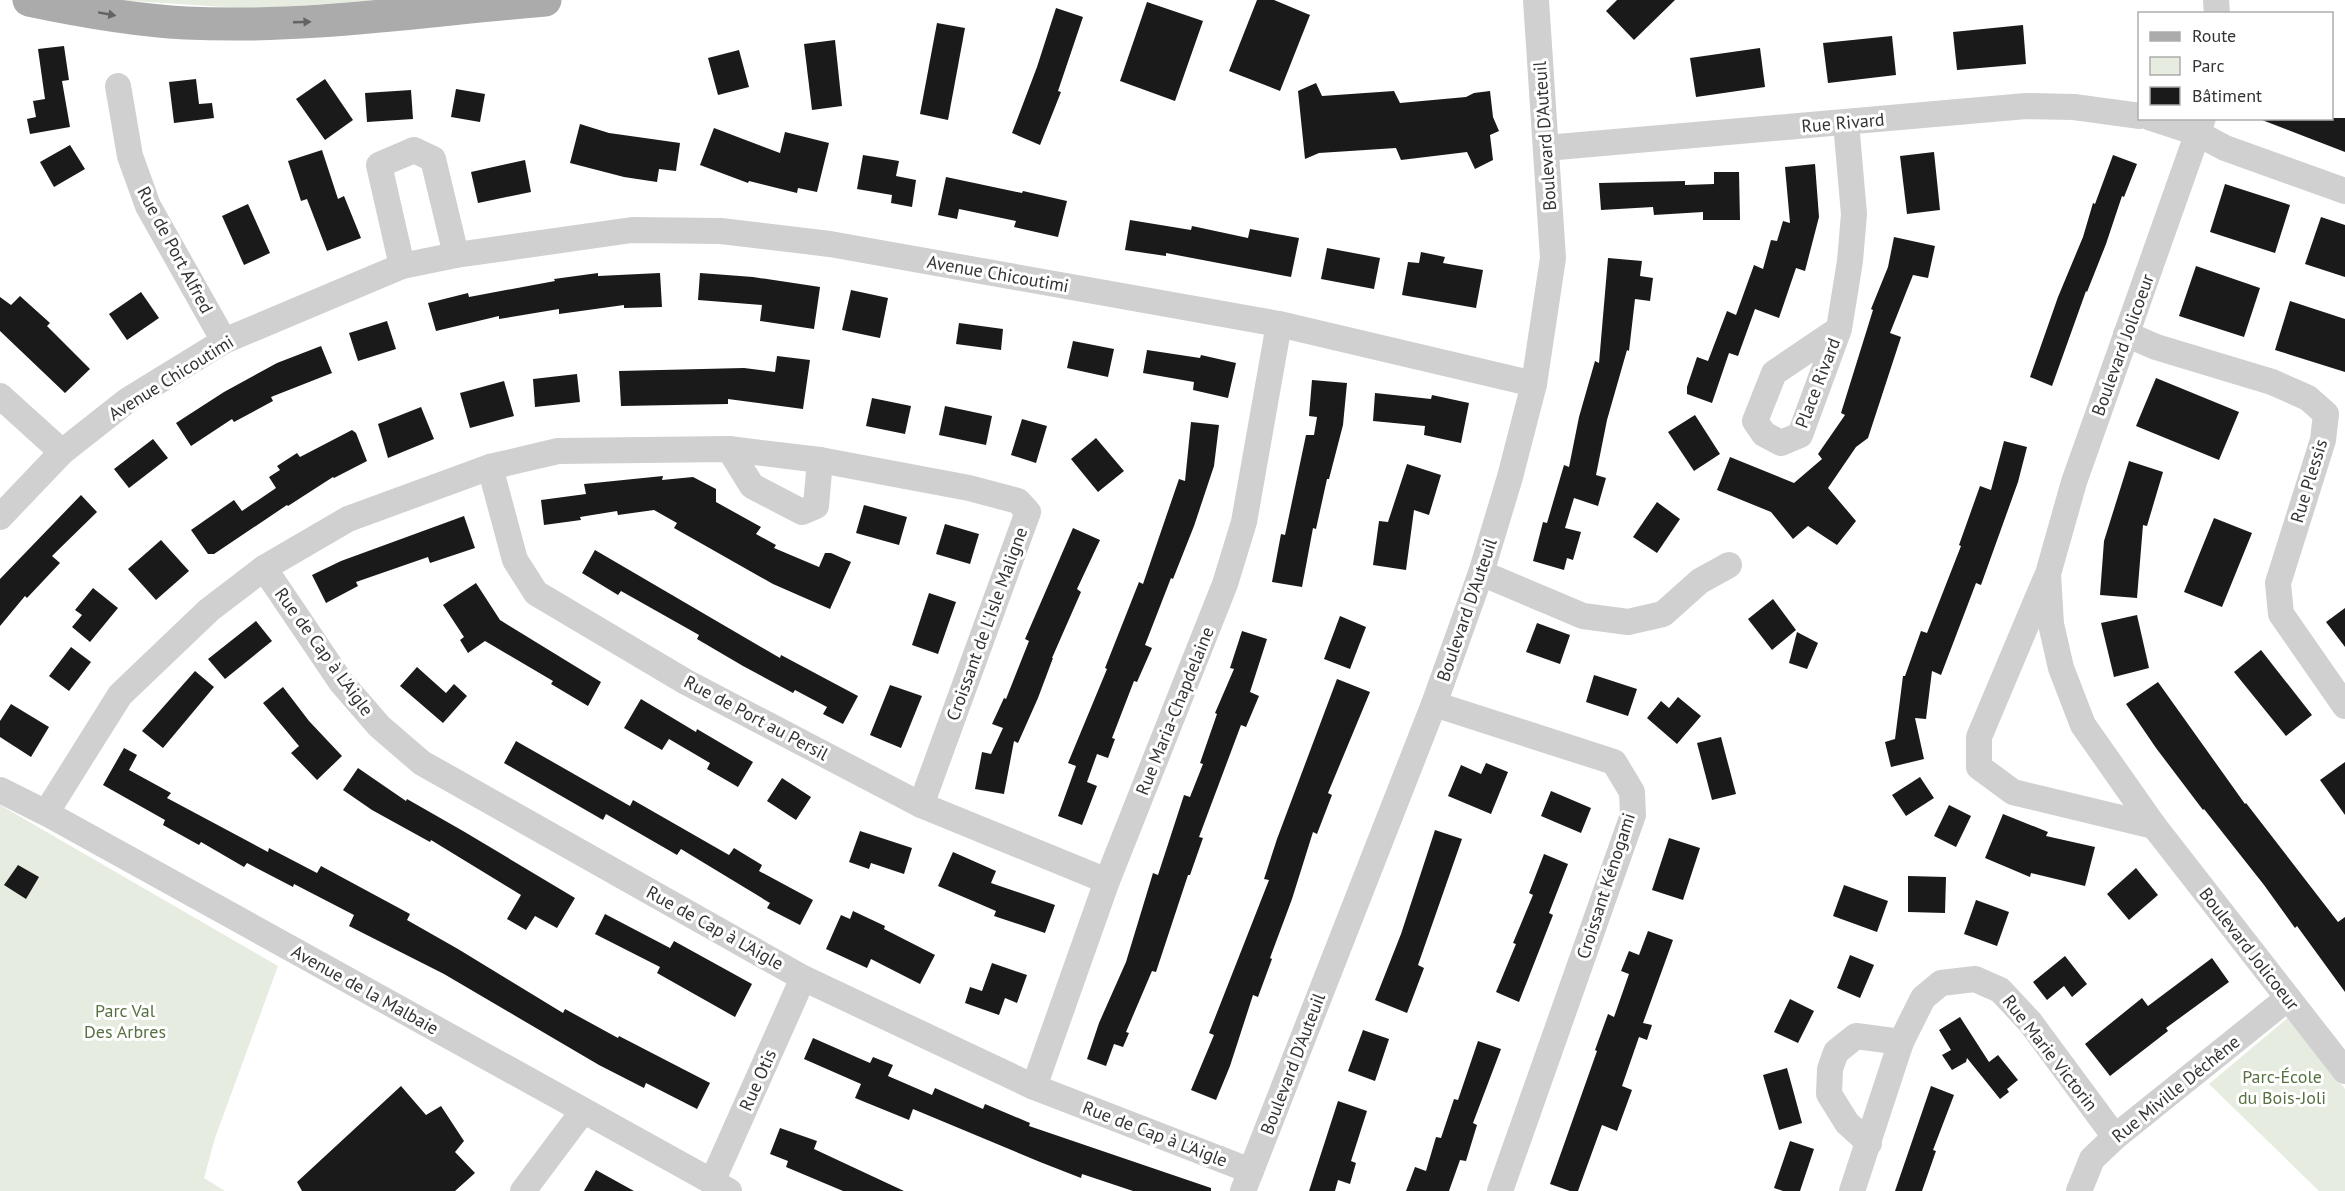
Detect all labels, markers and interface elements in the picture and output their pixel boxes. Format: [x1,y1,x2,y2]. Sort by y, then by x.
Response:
one-way arrow [98,10,117,19]
legend [2138,12,2333,120]
one-way arrow [292,17,311,26]
text: Route [2192,24,2236,47]
text: Parc [2192,54,2225,77]
street label: Boulevard D'Auteuil [1528,60,1561,212]
text: Bâtiment [2192,84,2262,107]
street label: Rue Rivard [1801,107,1885,138]
street label: Rue de Port Alfred [132,182,219,317]
street label: Avenue Chicoutimi [925,250,1071,297]
street label: Boulevard Jolicoeur [2086,271,2159,419]
street label: Avenue Chicoutimi [104,330,238,425]
street label: Place Rivard [1790,334,1845,431]
street label: Rue Plessis [2285,436,2332,525]
street label: Croissant de L'Isle Maligne [941,524,1032,724]
street label: Boulevard D'Auteuil [1431,535,1502,684]
street label: Rue de Cap à L'Aigle [270,583,379,720]
street label: Rue Maria-Chapdelaine [1130,623,1219,798]
street label: Rue de Port au Persil [680,670,833,766]
street label: Croissant Kénogami [1571,810,1640,962]
street label: Rue de Cap à L'Aigle [643,880,788,975]
street label: Boulevard Jolicoeur [2194,883,2304,1015]
street label: Avenue de la Malbaie [288,940,443,1040]
street label: Boulevard D'Auteuil [1255,989,1330,1138]
street label: Rue Marie Victorin [1998,990,2103,1115]
park label: Parc Val Des Arbres [84,999,166,1043]
street label: Rue Miville Déchêne [2107,1030,2244,1147]
street label: Rue Otis [734,1045,781,1114]
park label: Parc-École du Bois-Joli [2238,1065,2326,1109]
street label: Rue de Cap à L'Aigle [1080,1095,1231,1172]

